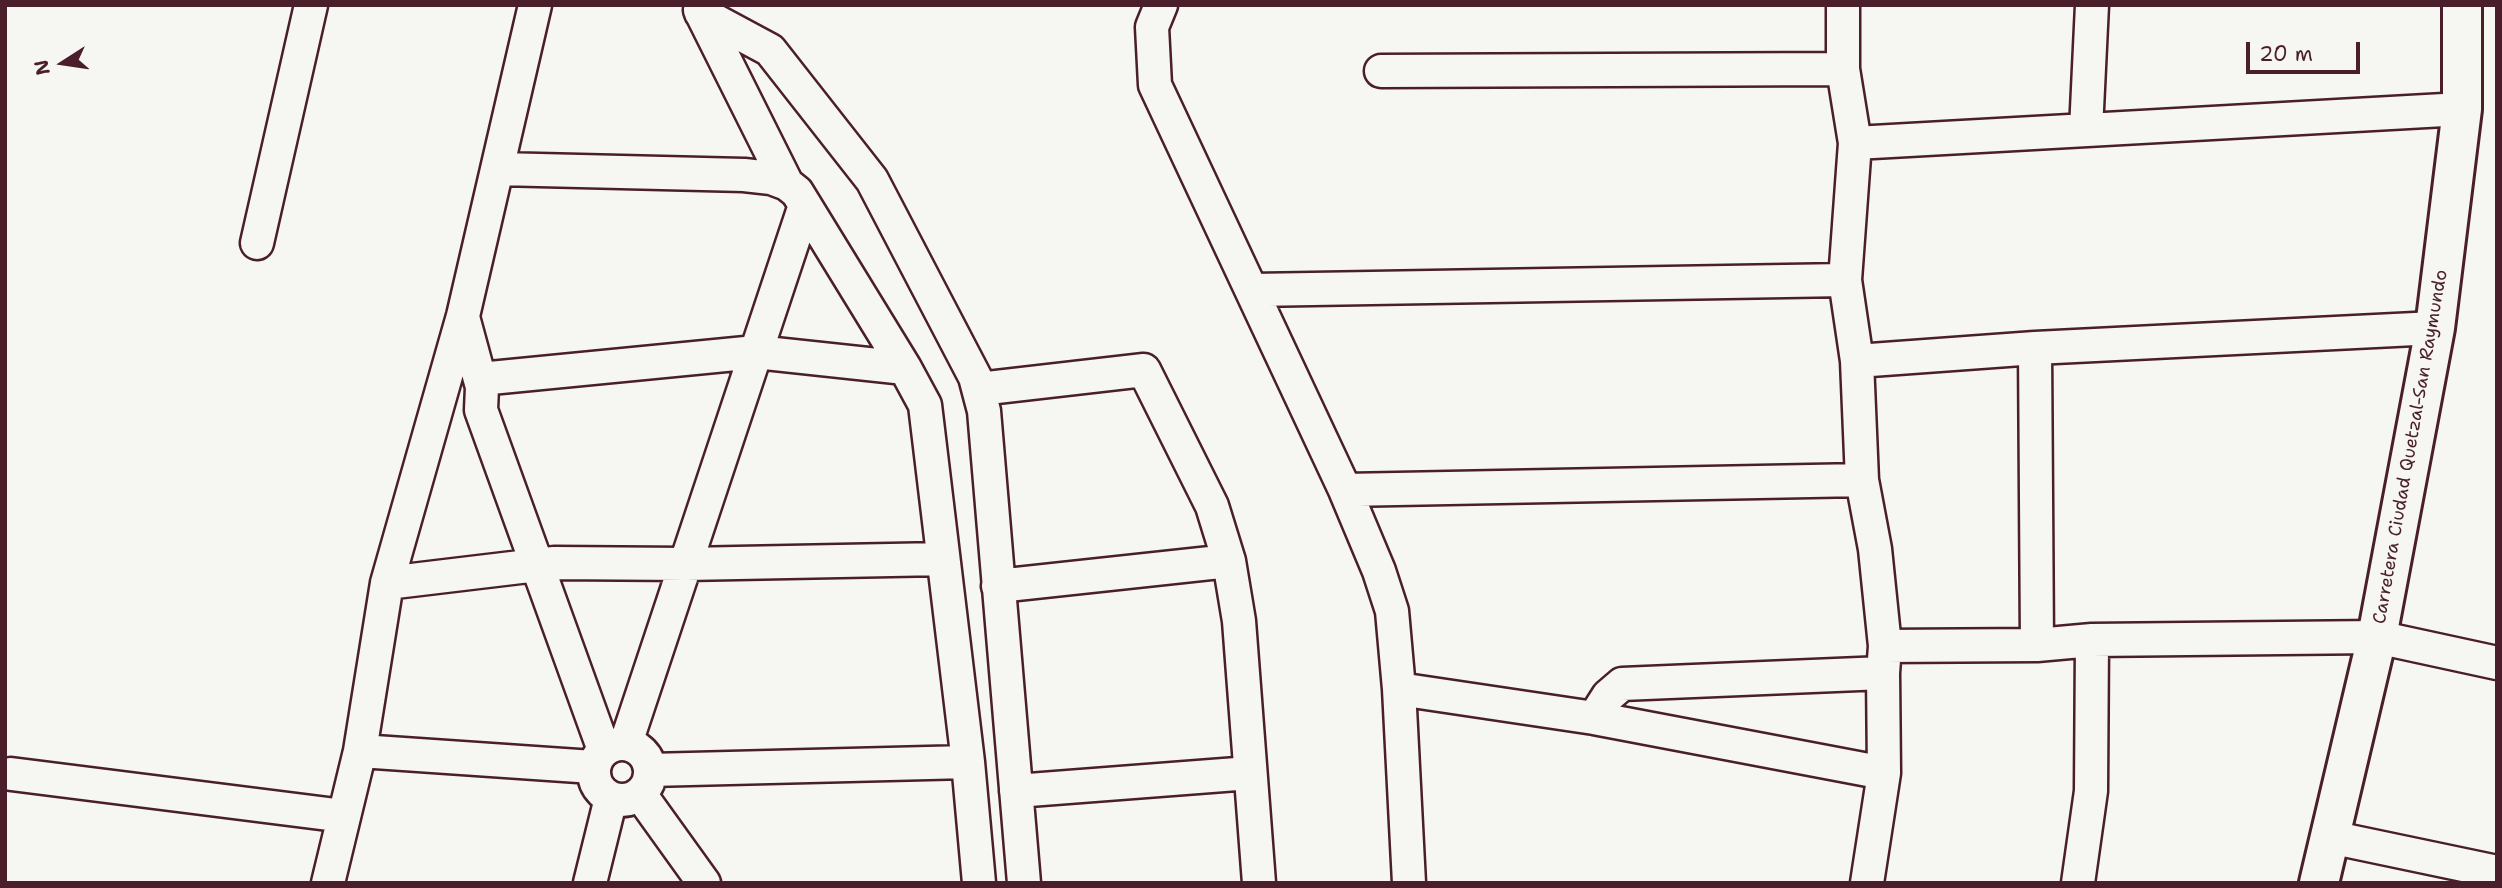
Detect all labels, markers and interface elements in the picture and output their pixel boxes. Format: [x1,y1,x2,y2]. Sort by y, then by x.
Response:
north arrow [28,28,98,98]
scale bar [2250,28,2364,72]
text: 20 m [2259,40,2313,68]
text: N [28,58,56,77]
street label: Carretera Ciudad Quetzal-San Raymundo [2369,268,2453,626]

